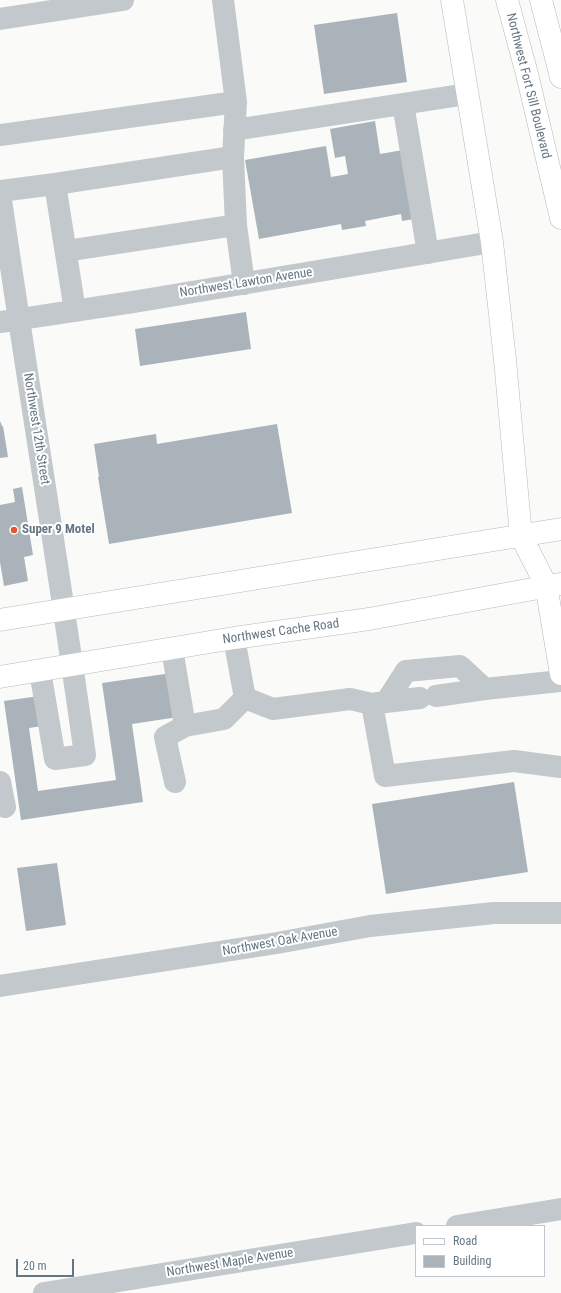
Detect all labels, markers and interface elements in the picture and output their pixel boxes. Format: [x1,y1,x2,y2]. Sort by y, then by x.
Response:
street label: Northwest Fort Sill Boulevard [502,12,554,160]
street label: Northwest Lawton Avenue [179,265,313,301]
street label: Northwest 12th Street [19,372,53,486]
place label: Super 9 Motel [22,522,95,538]
marker: Super 9 Motel [9,525,19,535]
street label: Northwest Cache Road [222,616,340,648]
street label: Northwest Oak Avenue [221,924,339,960]
legend [415,1225,545,1277]
text: Road [453,1234,477,1248]
street label: Northwest Maple Avenue [165,1245,295,1281]
scale bar [18,1251,76,1277]
text: Building [453,1254,491,1268]
text: 20 m [23,1259,47,1273]

